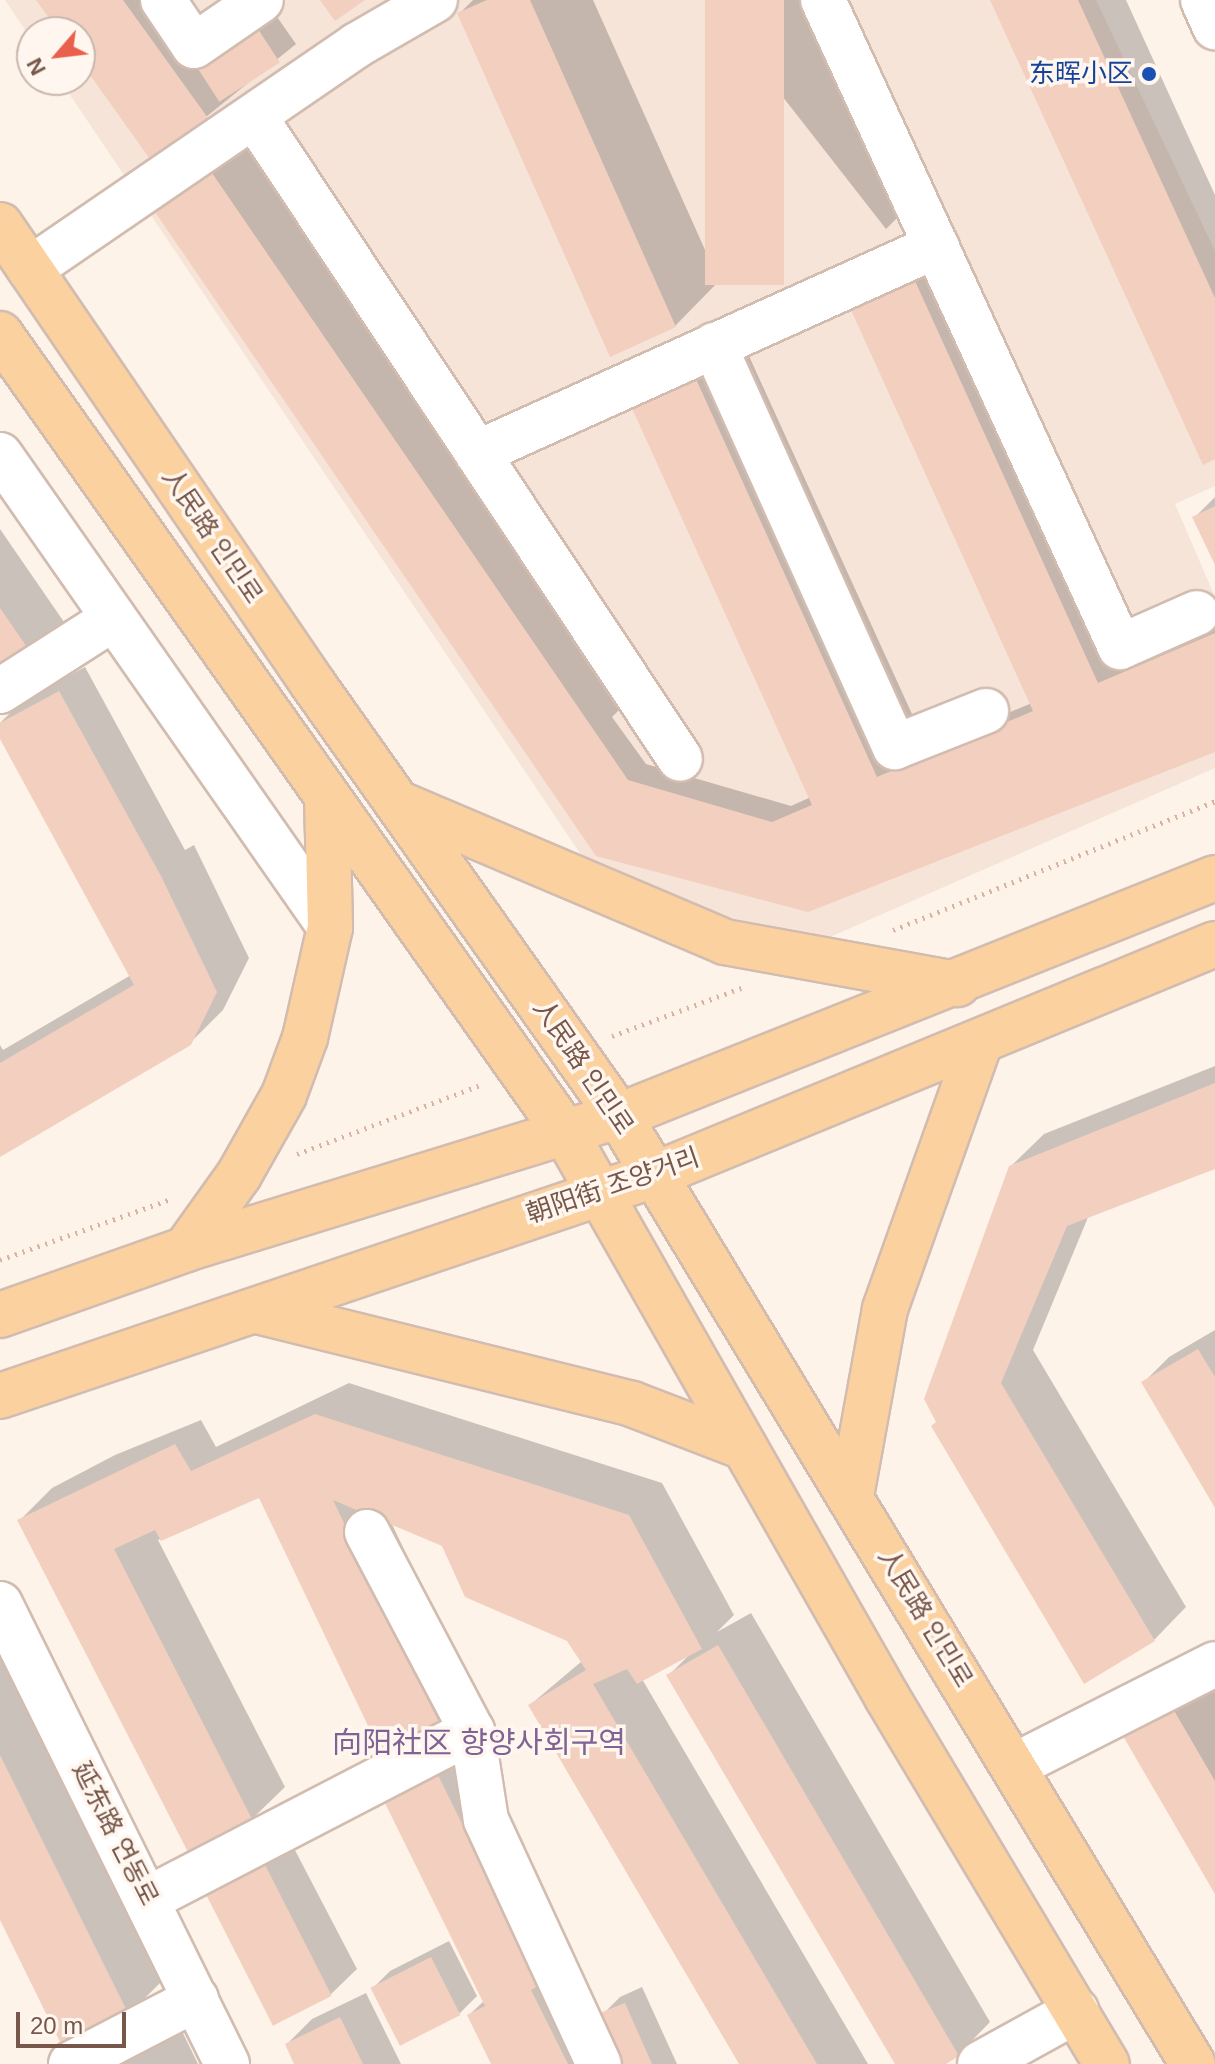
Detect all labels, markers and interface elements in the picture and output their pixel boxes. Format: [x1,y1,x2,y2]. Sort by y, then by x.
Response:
north arrow [16,16,96,96]
text: N [21,54,51,79]
place label: 东晖小区 [1029,58,1133,90]
marker: 东晖小区 [1140,65,1158,83]
street label: 人民路 인민로 [155,462,269,610]
street label: 人民路 인민로 [526,993,640,1141]
street label: 朝阳街 조양거리 [522,1142,704,1230]
street label: 人民路 인민로 [871,1543,979,1693]
district label: 向阳社区 향양사회구역 [332,1725,626,1761]
street label: 延东路 연동로 [65,1757,165,1911]
scale bar [20,1996,130,2046]
text: 20 m [30,2012,83,2039]

